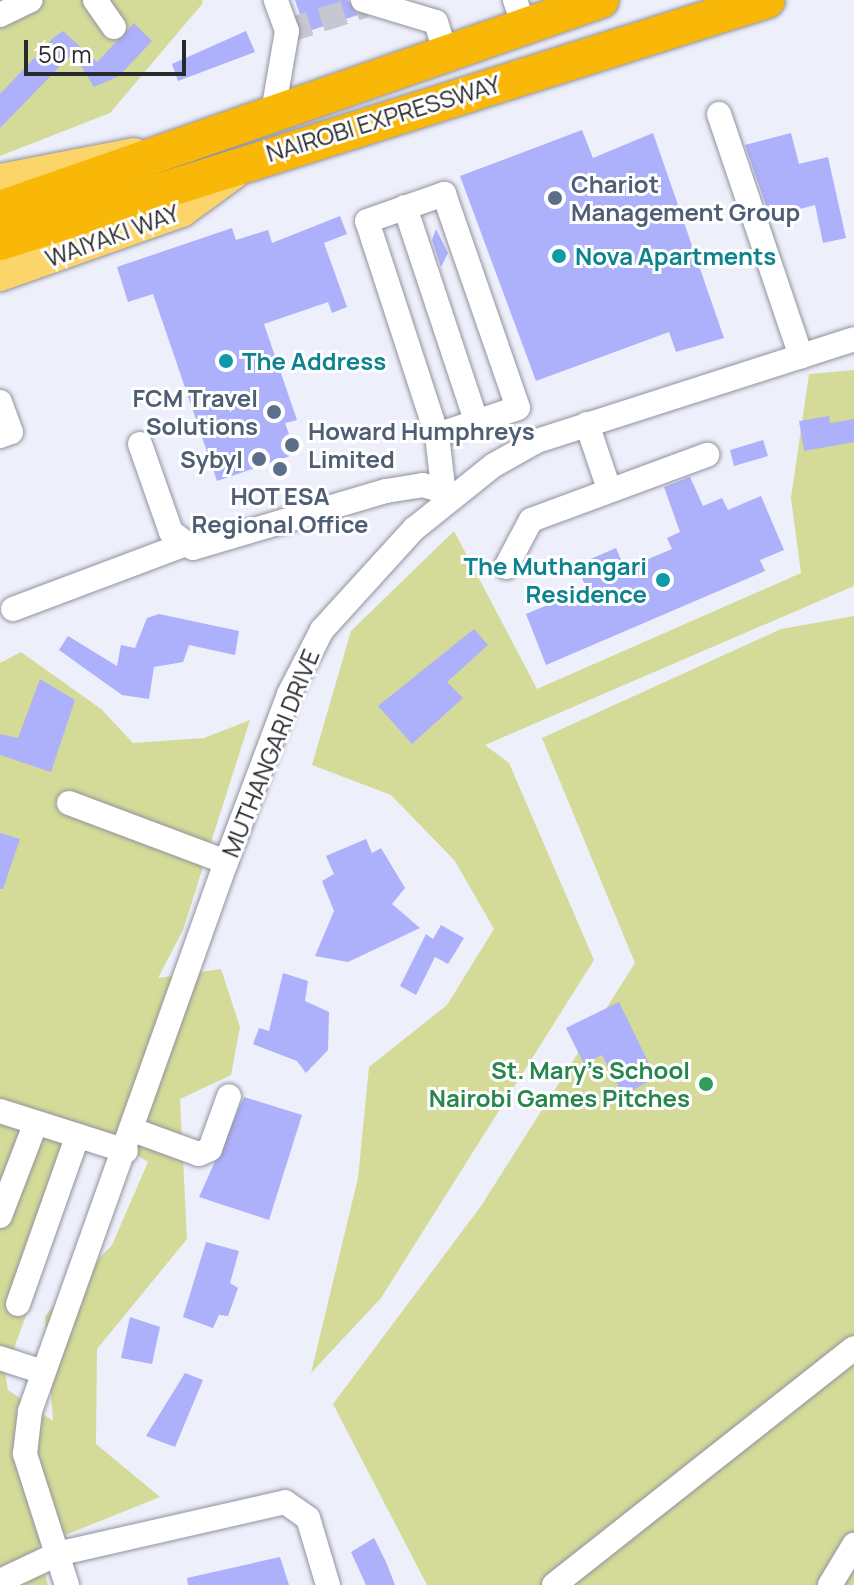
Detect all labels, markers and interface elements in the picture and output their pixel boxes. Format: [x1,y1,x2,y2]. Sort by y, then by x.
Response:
scale bar [28,24,190,74]
text: 50 m [38,37,92,70]
street label: NAIROBI EXPRESSWAY [263,69,503,167]
place label: Chariot Management Group [571,170,800,226]
marker: Chariot Management Group [546,189,564,207]
street label: WAIYAKI WAY [41,198,183,272]
place label: Nova Apartments [575,242,776,270]
marker: Nova Apartments [550,247,568,265]
place label: The Address [242,347,386,375]
marker: The Address [217,352,235,370]
place label: FCM Travel Solutions [132,384,258,440]
marker: FCM Travel Solutions [265,403,283,421]
place label: Howard Humphreys Limited [308,417,535,473]
marker: Howard Humphreys Limited [283,436,301,454]
place label: Sybyl [180,445,243,473]
marker: Sybyl [250,450,268,468]
marker: HOT ESA Regional Office [271,460,289,478]
place label: HOT ESA Regional Office [191,482,369,538]
place label: The Muthangari Residence [463,552,647,608]
marker: The Muthangari Residence [654,571,672,589]
street label: MUTHANGARI DRIVE [215,645,325,861]
place label: St. Mary's School Nairobi Games Pitches [429,1056,690,1112]
marker: St. Mary's School Nairobi Games Pitches [697,1075,715,1093]

